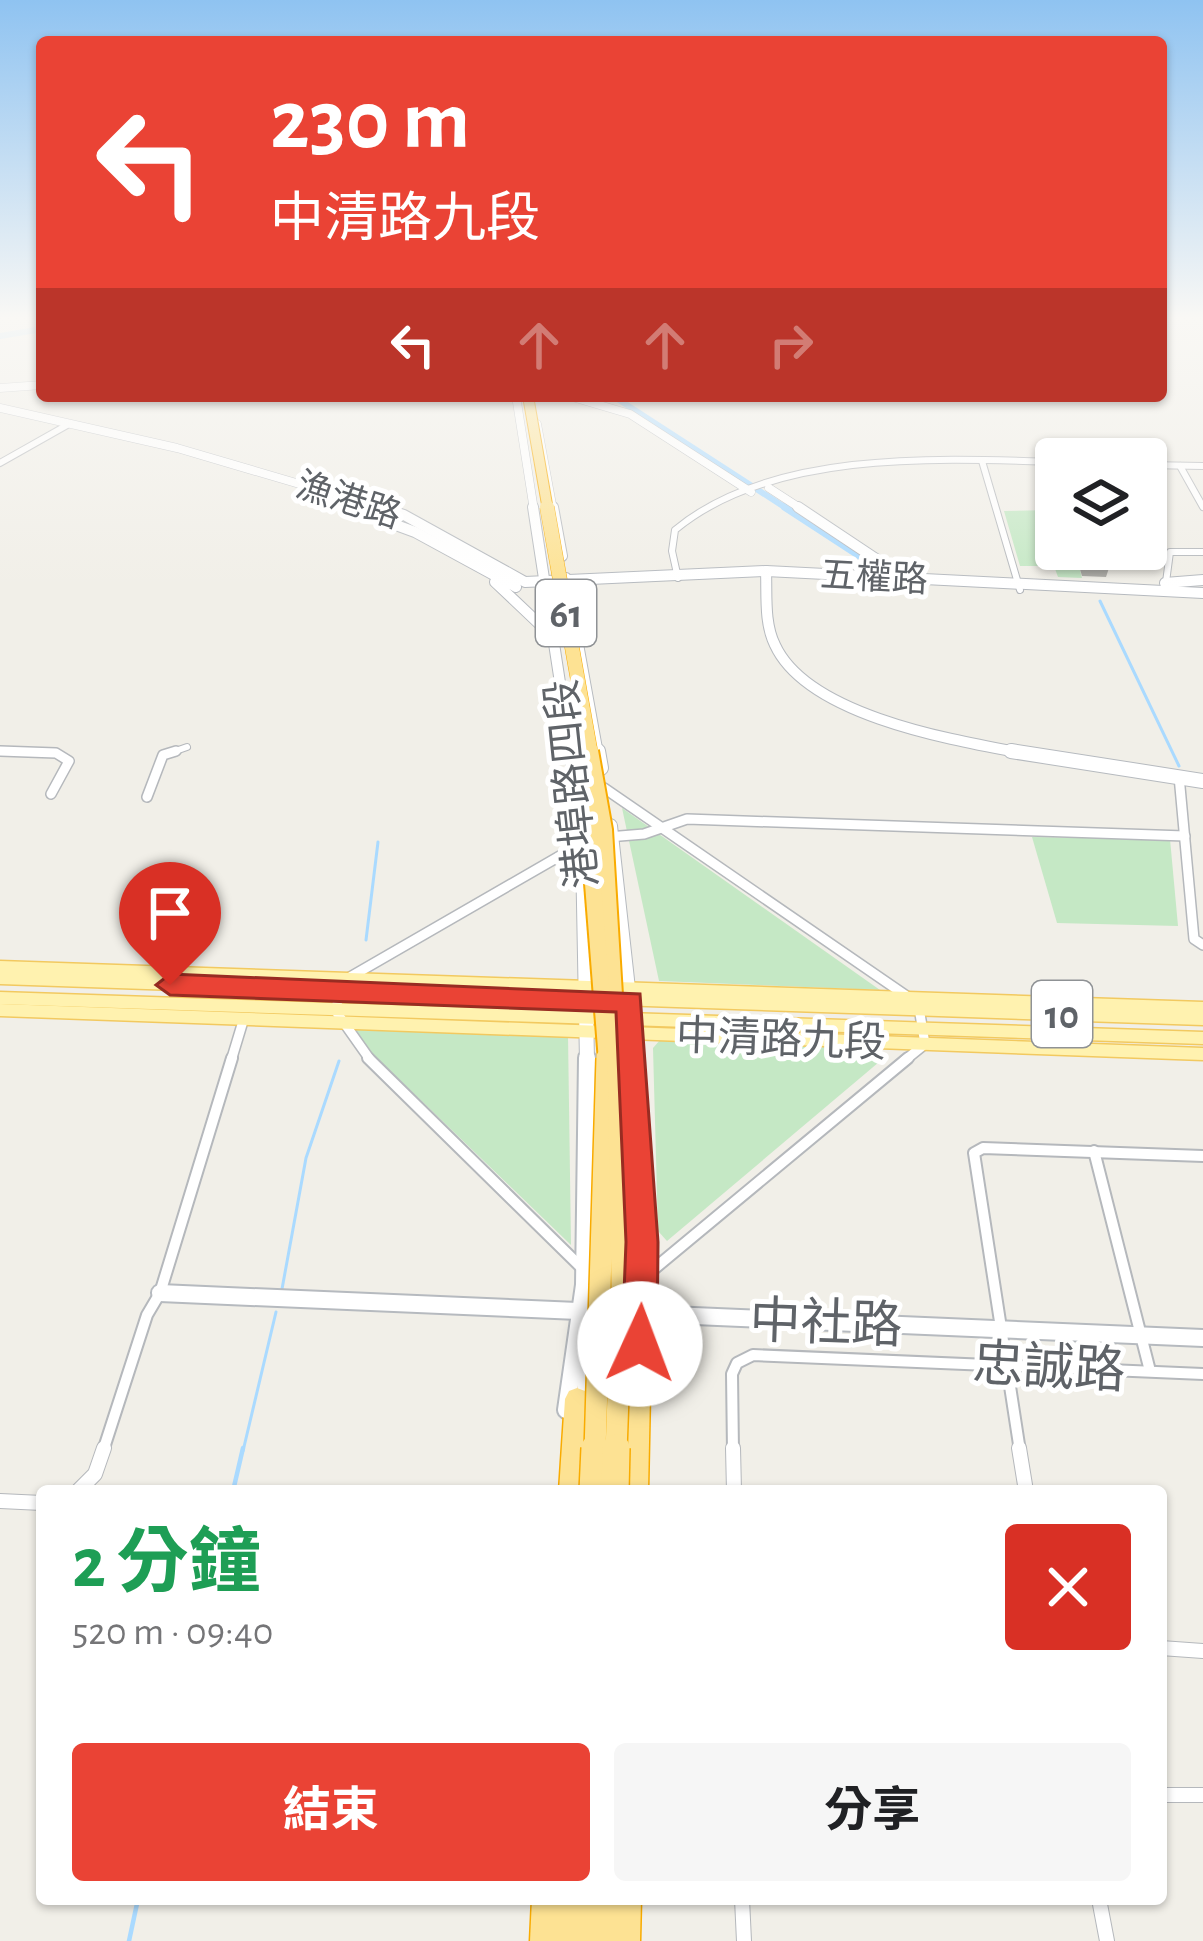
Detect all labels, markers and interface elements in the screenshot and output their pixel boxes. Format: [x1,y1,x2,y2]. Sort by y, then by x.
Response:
text: 230 m [270,80,470,164]
icon: left [72,84,228,240]
text: 中清路九段 [270,193,540,247]
icon: left [380,312,446,378]
icon: ahead [506,312,572,378]
icon: ahead [632,312,698,378]
icon: right [758,312,824,378]
map controls [1035,438,1167,570]
button: layers [1035,438,1167,570]
street label: 漁港路 [291,465,406,535]
street label: 五權路 [819,555,929,599]
road number: 61 [536,580,596,646]
street label: 港埠路四段 [539,677,605,891]
pin [119,862,221,985]
icon: arrive [137,880,203,946]
road number: 10 [1032,981,1092,1047]
street label: 中清路九段 [675,1013,887,1065]
position arrow [577,1281,703,1407]
street label: 中社路 [749,1294,903,1353]
street label: 忠誠路 [971,1337,1127,1398]
button: close [1005,1524,1131,1650]
text: 2 分鐘 [72,1528,261,1600]
text: 520 m · 09:40 [72,1613,273,1652]
button: 結束 [72,1743,590,1881]
button: 分享 [614,1743,1131,1881]

